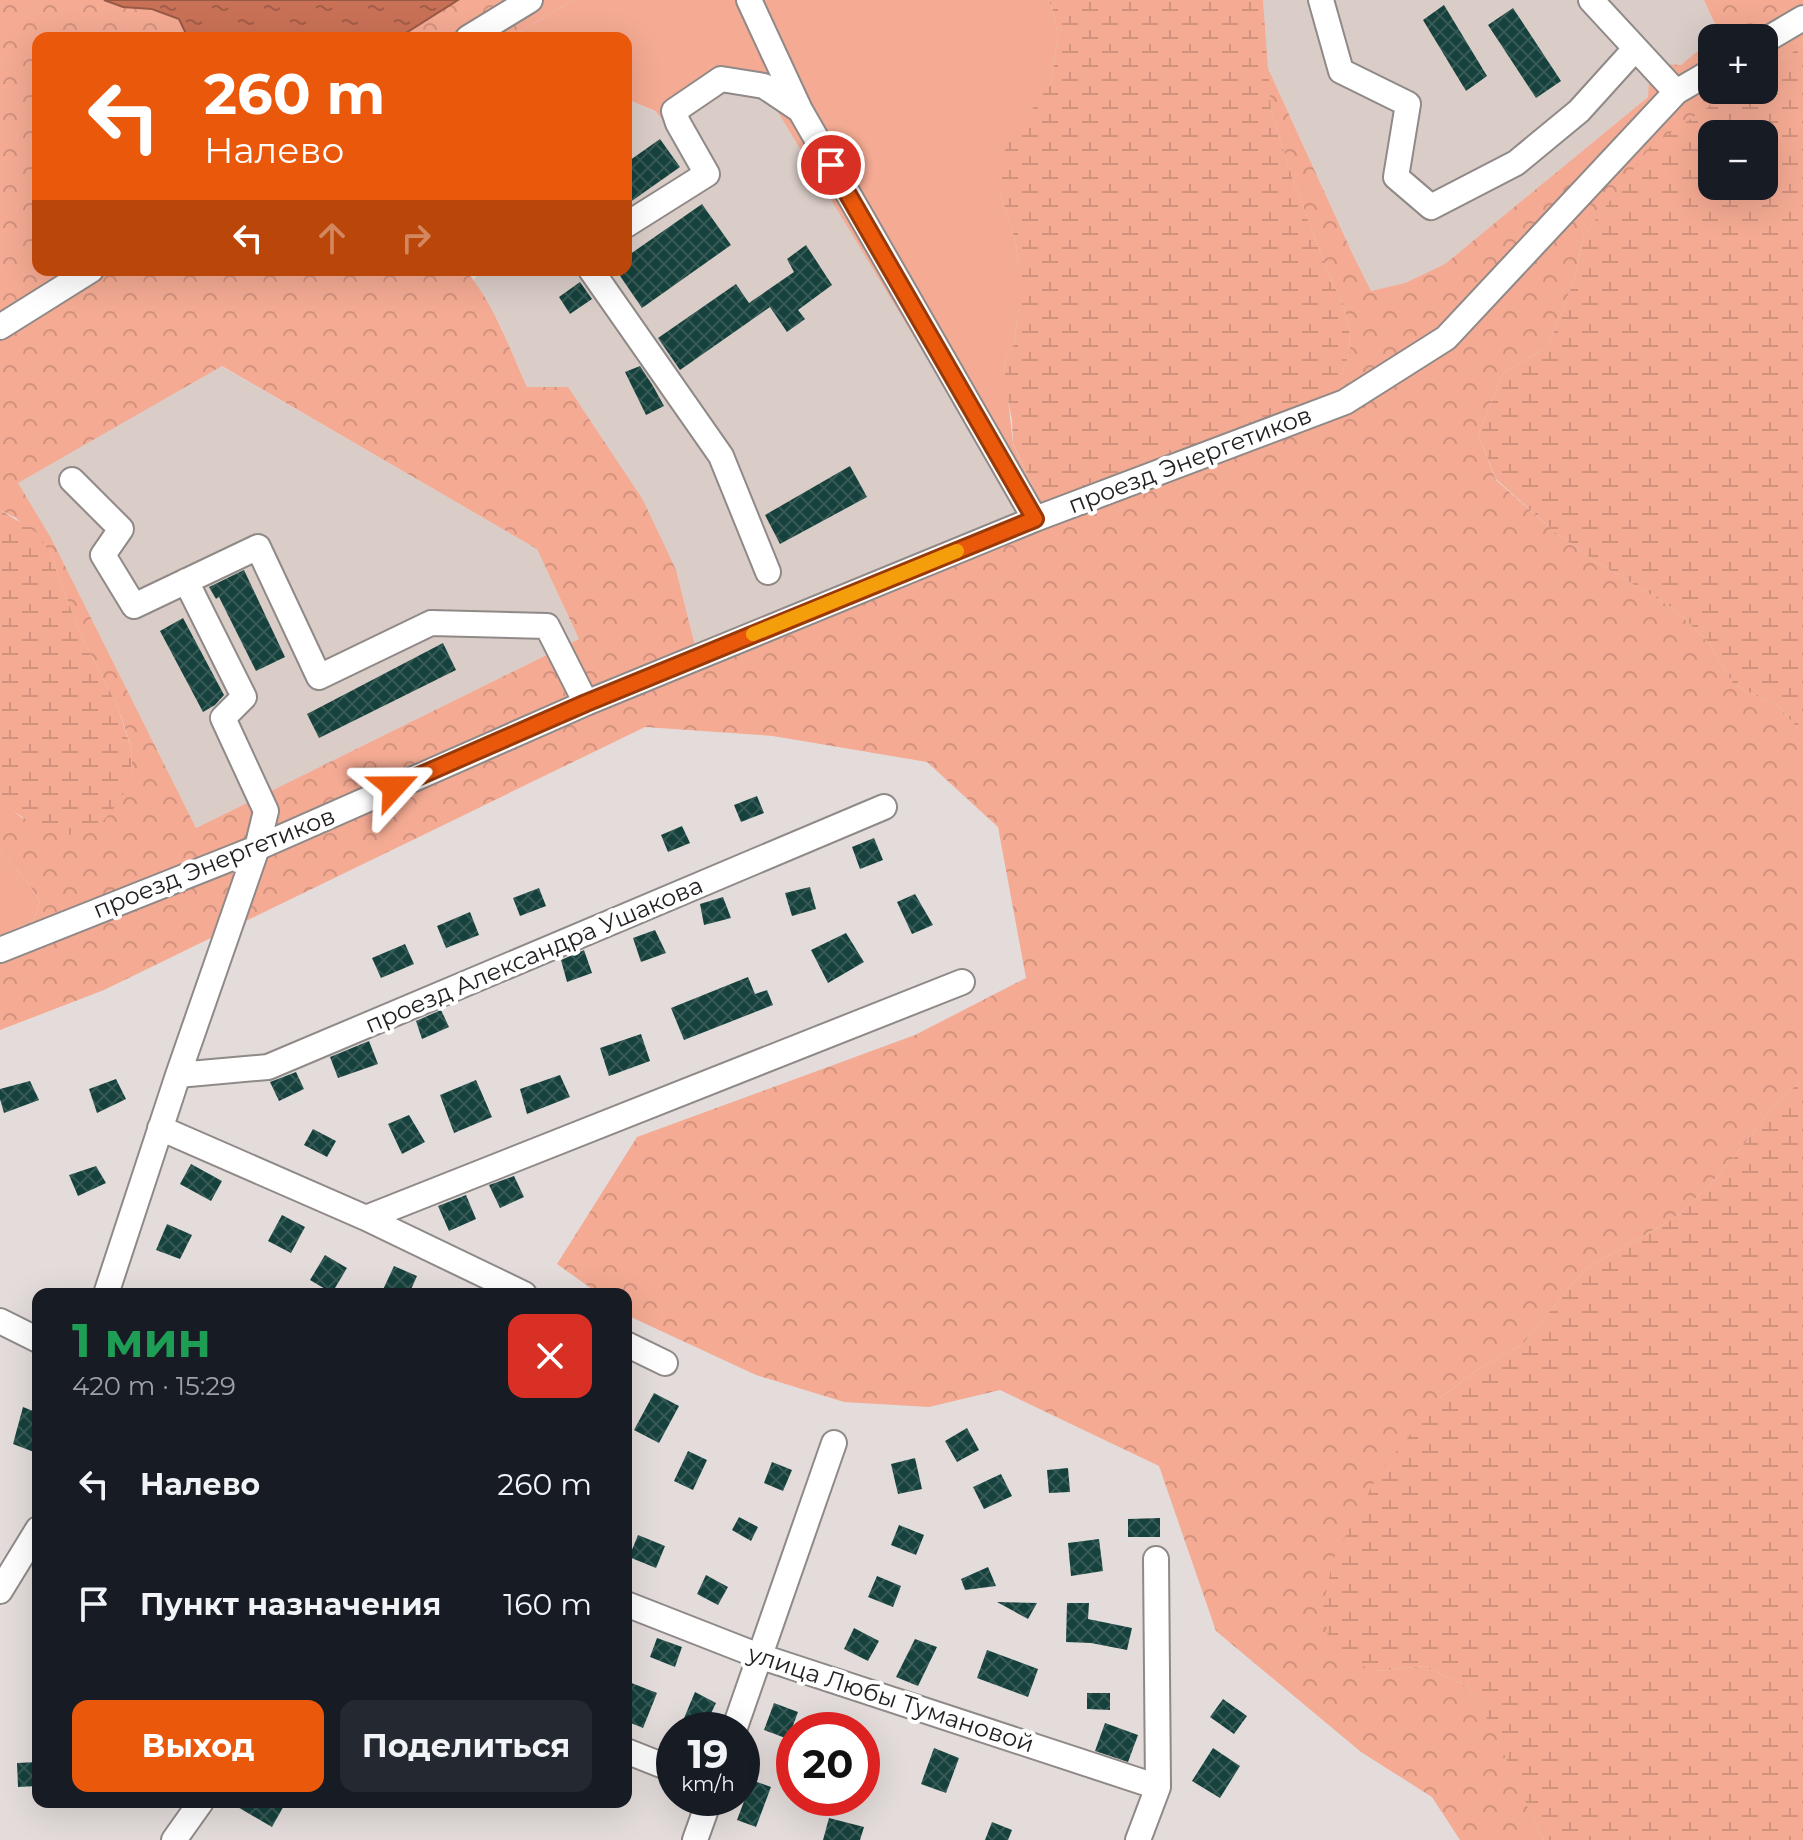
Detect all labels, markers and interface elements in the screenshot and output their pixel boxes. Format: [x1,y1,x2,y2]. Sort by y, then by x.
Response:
map controls [1698,24,1778,200]
button: + [1698,24,1778,104]
text: 260 m [204,60,385,128]
icon: left [72,64,176,168]
button: − [1698,120,1778,200]
text: Налево [204,128,344,172]
pin [797,131,865,199]
icon: arrive [809,143,853,187]
icon: left [226,216,270,260]
icon: ahead [310,216,354,260]
icon: right [394,216,438,260]
street label: проезд Энергетиков [1064,400,1316,519]
position arrow [352,745,436,829]
street label: проезд Энергетиков [89,801,339,924]
street label: проезд Александра Ушакова [361,870,707,1039]
text: 1 мин [72,1311,211,1369]
button: close [508,1314,592,1398]
text: 420 m · 15:29 [72,1370,236,1402]
icon: left [72,1462,116,1506]
text: Налево [140,1466,260,1503]
text: 260 m [497,1466,592,1503]
icon: arrive [72,1582,116,1626]
text: Пункт назначения [140,1586,441,1623]
text: 160 m [503,1586,592,1623]
street label: улица Любы Тумановой [743,1638,1038,1759]
button: Выход [72,1700,324,1792]
button: Поделиться [340,1700,592,1792]
speed limit sign: 20 [776,1712,880,1816]
text: 19 [687,1729,729,1778]
text: km/h [681,1772,735,1796]

